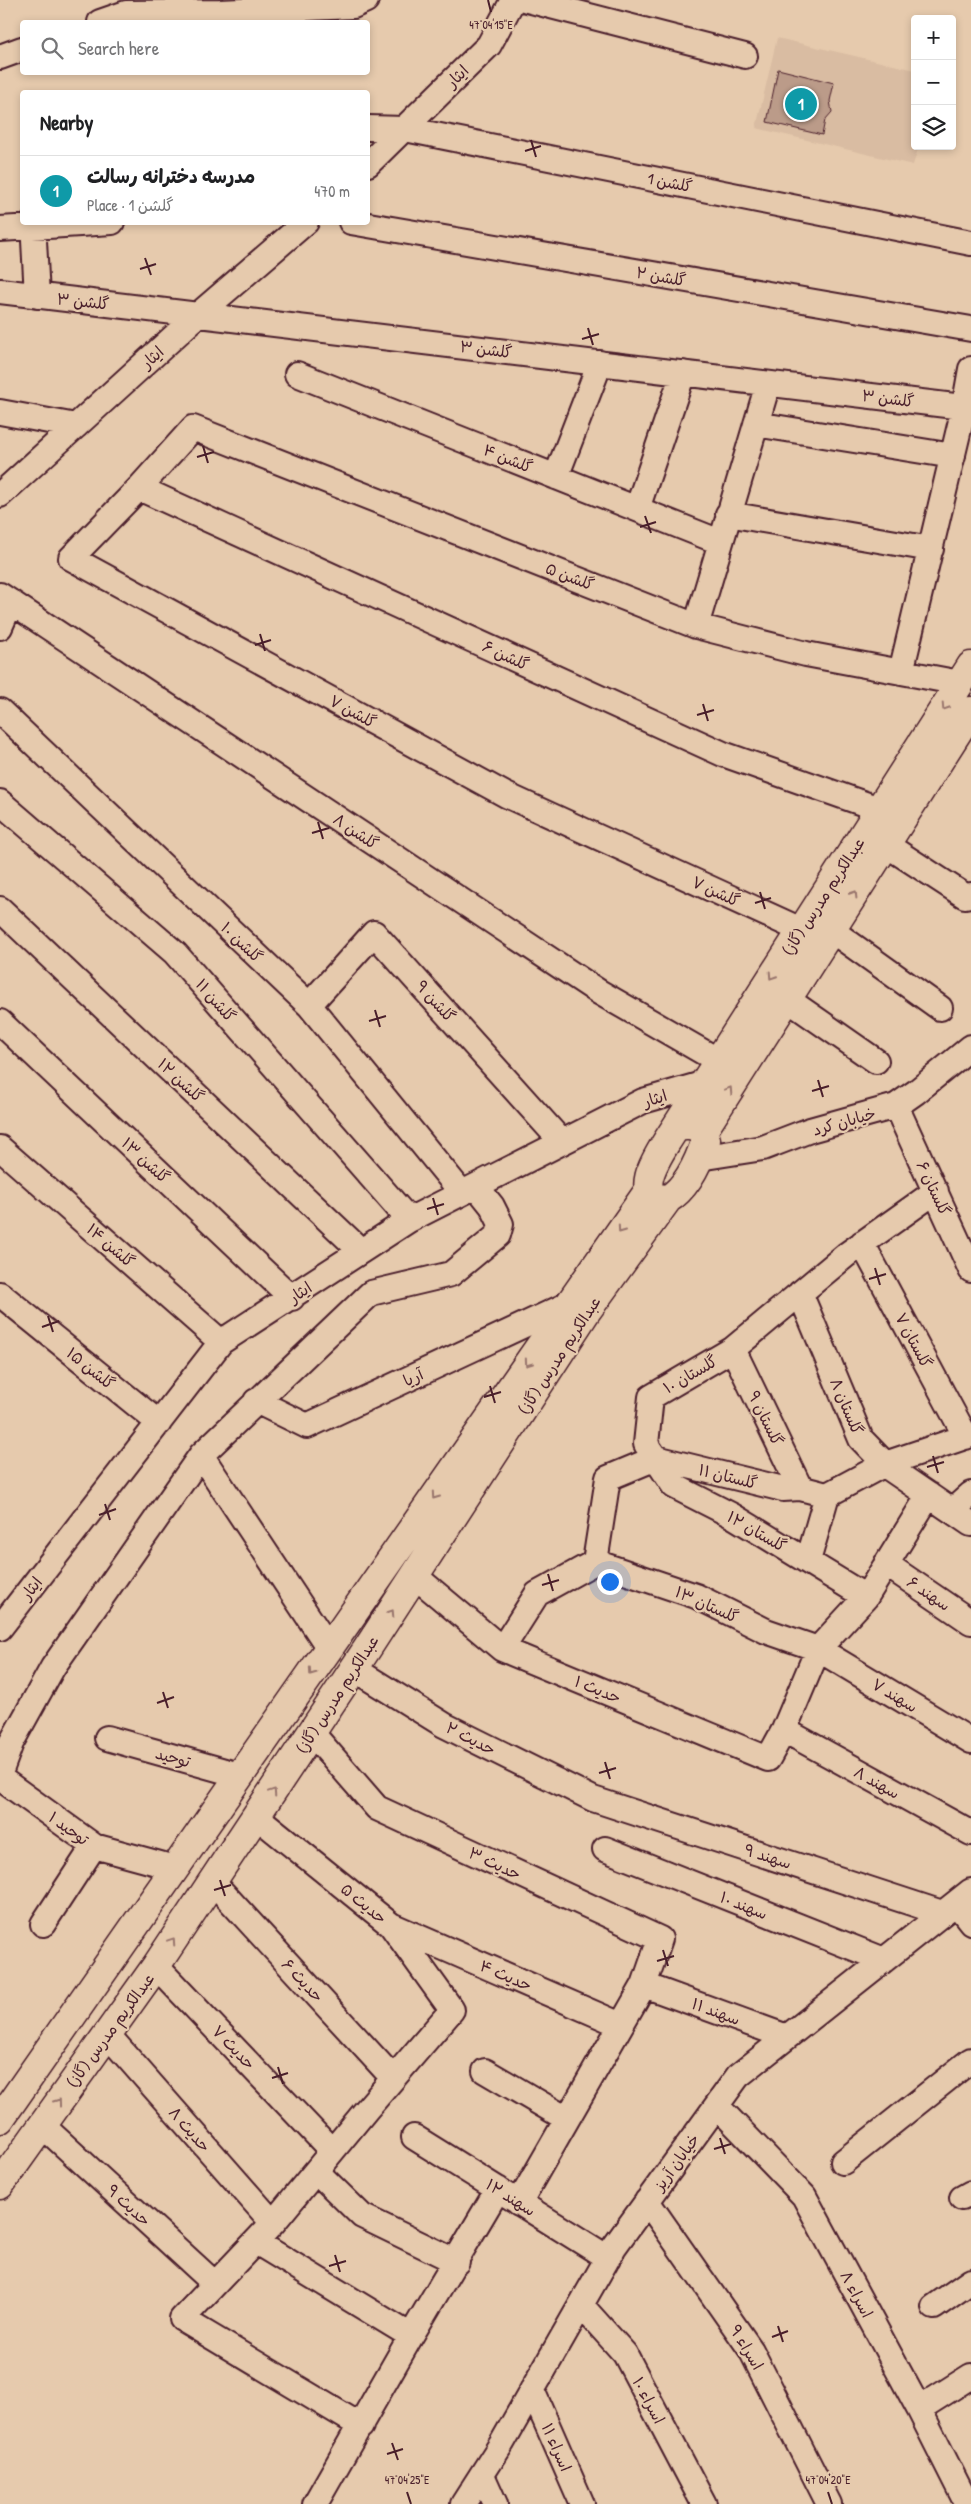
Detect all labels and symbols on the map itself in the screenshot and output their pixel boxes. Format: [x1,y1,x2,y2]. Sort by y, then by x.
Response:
text: 47°04'15"E [469,16,513,33]
street label: ایثار [439,60,473,94]
pin: 1 [785,85,817,123]
street label: گلشن 1 [646,167,694,197]
street label: گلشن ۲ [634,261,688,291]
street label: گلشن ۳ [56,287,110,315]
street label: گلشن ۳ [459,335,514,363]
street label: ایثار [134,341,168,374]
street label: گلشن ۳ [861,384,916,412]
street label: گلشن ۴ [480,438,536,478]
street label: گلشن ۵ [542,557,598,595]
street label: گلشن ۶ [479,635,533,675]
street label: گلشن ۷ [325,689,381,733]
one-way arrow [941,701,951,710]
street label: گلشن ۸ [329,808,383,854]
street label: عبدالکریم مدرس (گاز) [777,833,871,960]
street label: گلشن ۷ [688,870,744,912]
one-way arrow [848,890,857,899]
street label: گلشن ۱۰ [216,917,268,968]
one-way arrow [768,970,778,979]
street label: گلشن ۱۱ [191,974,241,1027]
street label: گلشن ۹ [411,975,461,1027]
street label: گلشن ۱۲ [153,1053,209,1107]
street label: ایثار [638,1084,670,1113]
one-way arrow [723,1086,732,1095]
street label: خیابان کرد [810,1102,878,1140]
street label: گلشن ۱۳ [117,1132,175,1188]
street label: گلستان ۶ [912,1157,956,1219]
street label: گلشن ۱۴ [82,1218,140,1272]
one-way arrow [618,1224,627,1234]
street label: ایثار [282,1276,316,1309]
street label: عبدالکریم مدرس (گاز) [513,1292,607,1419]
street label: گلستان ۷ [890,1308,938,1372]
street label: گلشن ۱۵ [62,1342,120,1394]
street label: گلستان ۱۰ [659,1350,721,1398]
one-way arrow [525,1357,534,1367]
street label: آریا [399,1362,428,1391]
street label: گلستان ۸ [825,1374,869,1438]
street label: گلستان ۹ [743,1387,789,1449]
street label: گلستان ۱۱ [696,1458,760,1494]
one-way arrow [432,1490,441,1500]
street label: گلستان ۱۲ [723,1505,791,1557]
your location [597,1569,623,1595]
street label: سهند ۶ [903,1570,955,1616]
street label: ایثار [14,1572,47,1606]
street label: گلستان ۱۳ [672,1580,742,1628]
one-way arrow [385,1609,394,1618]
street label: عبدالکریم مدرس (گاز) [291,1631,385,1758]
one-way arrow [309,1666,318,1676]
street label: حدیث ۱ [571,1670,625,1708]
street label: سهند ۷ [868,1673,922,1717]
street label: حدیث ۲ [442,1716,500,1760]
street label: توحید [153,1742,193,1773]
street label: سهند ۸ [850,1760,904,1804]
one-way arrow [266,1788,276,1797]
street label: توحید ۱ [44,1806,94,1850]
street label: سهند ۹ [742,1838,794,1874]
street label: حدیث ۳ [465,1841,525,1885]
street label: حدیث ۵ [336,1878,392,1928]
street label: سهند ۱۰ [717,1886,771,1924]
one-way arrow [166,1938,175,1947]
street label: حدیث ۶ [277,1953,329,2007]
street label: حدیث ۴ [477,1954,535,1996]
street label: عبدالکریم مدرس (گاز) [61,1968,161,2093]
street label: سهند ۱۱ [689,1992,743,2030]
street label: حدیث ۷ [207,2020,261,2074]
one-way arrow [52,2099,61,2108]
street label: حدیث ۸ [164,2101,216,2157]
street label: خیابان آریز [647,2129,704,2197]
street label: سهند ۱۲ [482,2173,540,2221]
street label: حدیث ۹ [102,2179,156,2231]
street label: اسراء ۸ [835,2267,879,2321]
street label: اسراء ۹ [725,2320,769,2374]
street label: اسراء ۱۰ [627,2373,671,2427]
street label: اسراء ۱۱ [537,2419,577,2475]
text: 47°04'25"E [385,2471,430,2488]
text: 47°04'20"E [805,2471,851,2488]

